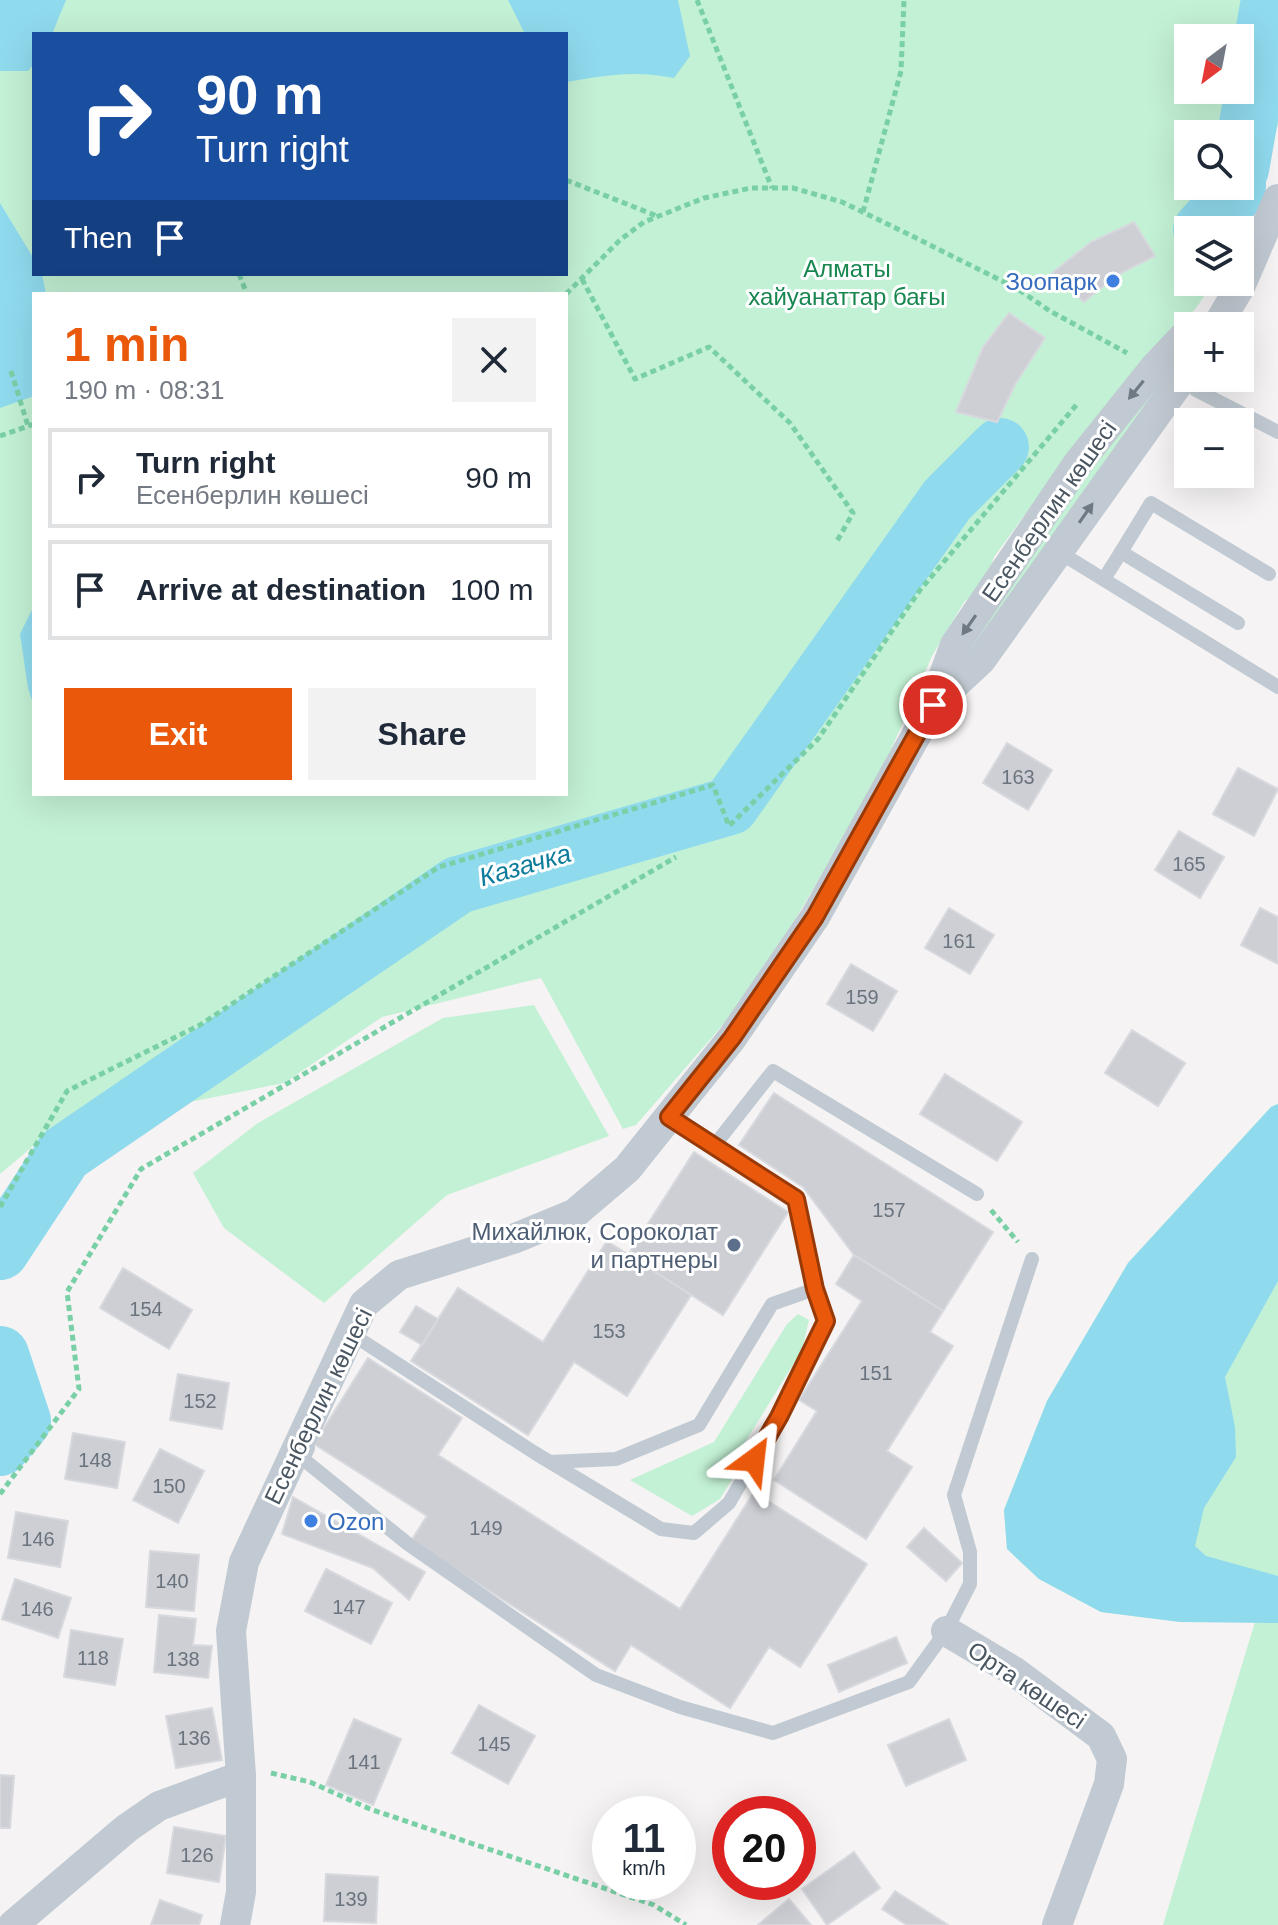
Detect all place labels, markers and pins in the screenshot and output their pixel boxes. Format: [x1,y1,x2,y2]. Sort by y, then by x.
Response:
place label: Зоопарк [1006,268,1097,295]
marker: Зоопарк [1104,272,1122,290]
pin [899,671,967,739]
place label: Михайлюк, Сороколат и партнеры [471,1218,718,1273]
marker: Михайлюк, Сороколат и партнеры [725,1236,743,1254]
place label: Ozon [327,1508,384,1535]
marker: Ozon [302,1512,320,1530]

